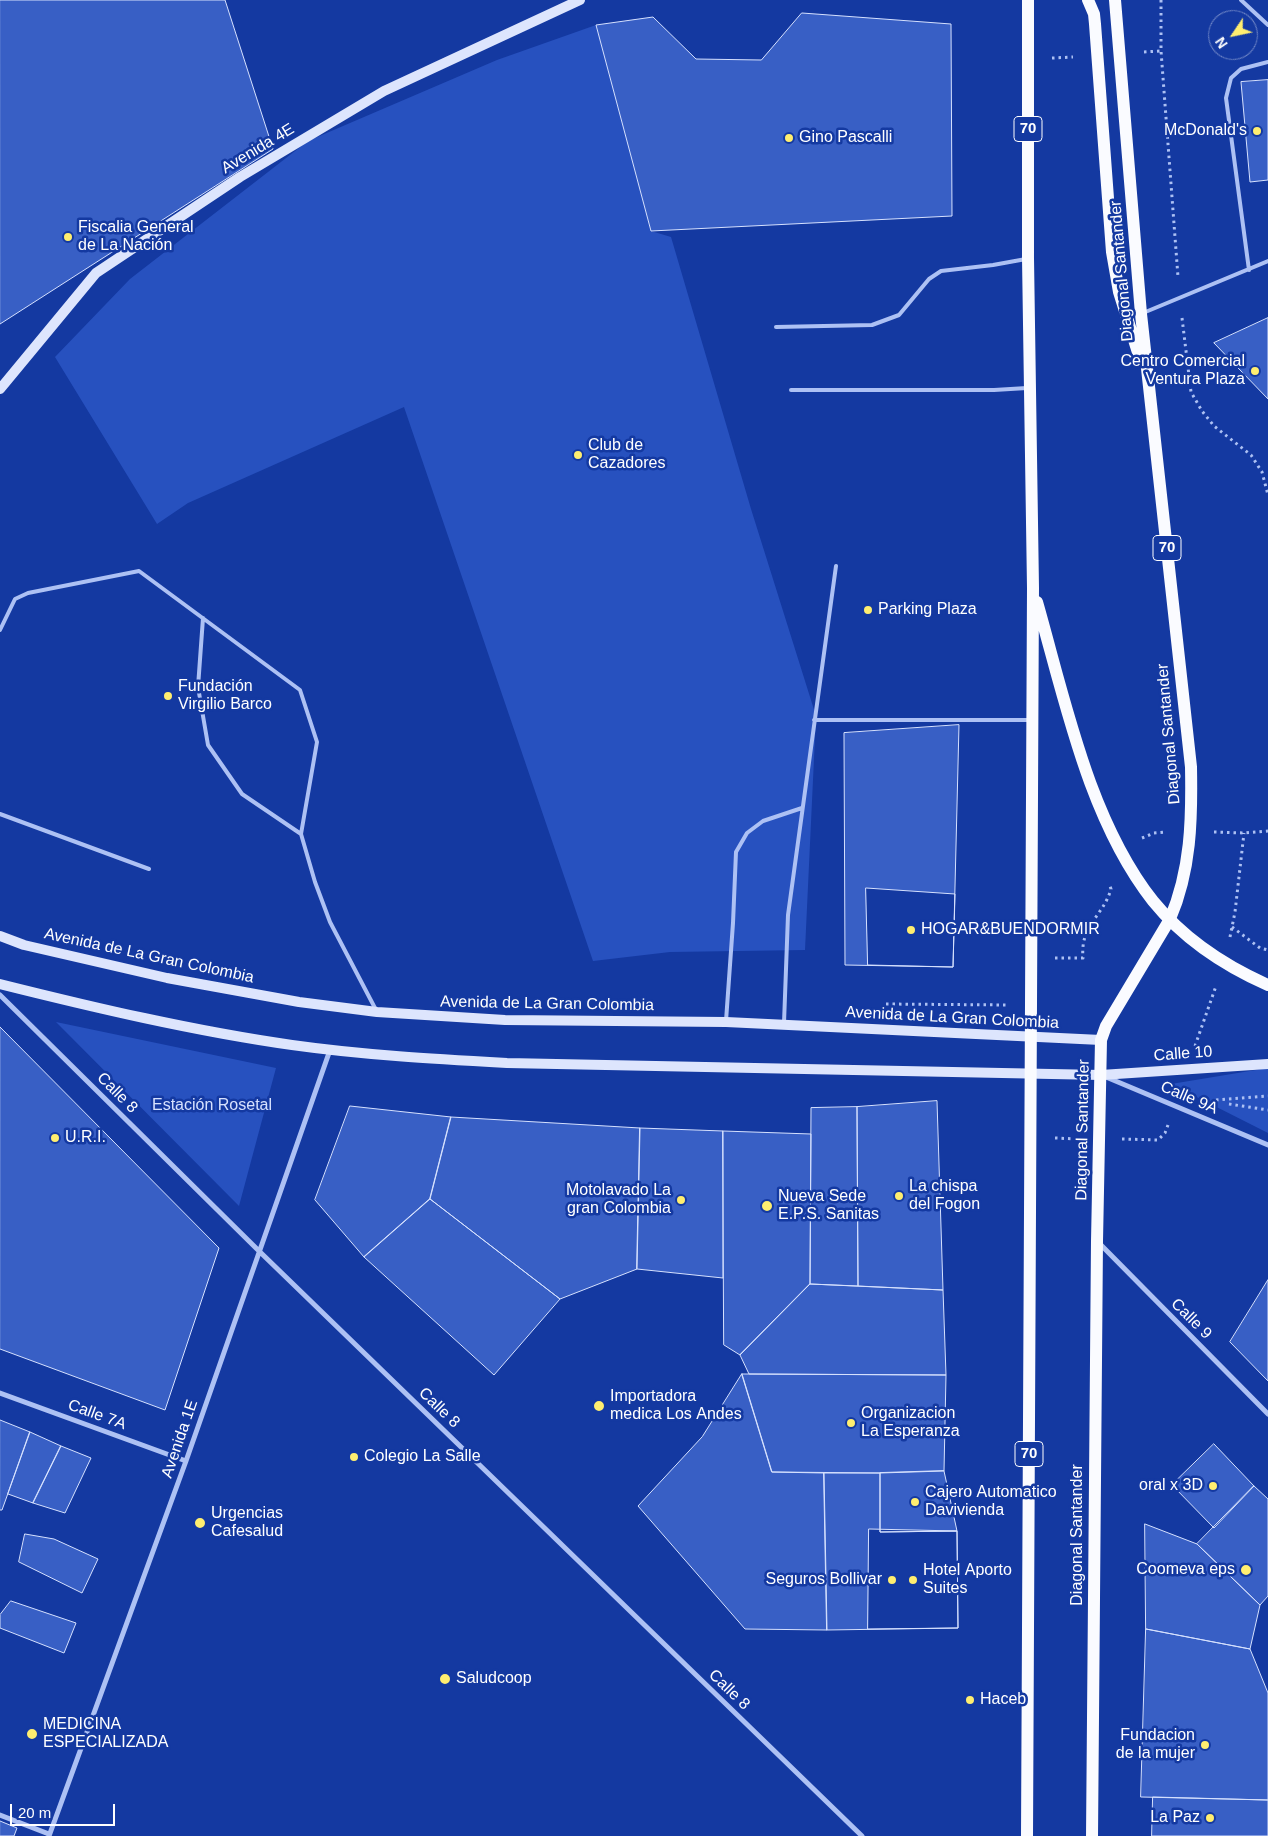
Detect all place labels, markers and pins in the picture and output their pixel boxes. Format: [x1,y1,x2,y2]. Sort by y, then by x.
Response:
place label: McDonald's [1164,121,1247,141]
marker: McDonald's [1251,125,1263,137]
place label: Gino Pascalli [799,128,892,148]
marker: Gino Pascalli [783,132,795,144]
place label: Fiscalia General de La Nación [78,218,194,256]
marker: Fiscalia General de La Nación [62,231,74,243]
place label: Centro Comercial Ventura Plaza [1121,352,1245,390]
marker: Centro Comercial Ventura Plaza [1249,365,1261,377]
place label: Club de Cazadores [588,436,665,474]
marker: Club de Cazadores [572,449,584,461]
place label: Parking Plaza [878,600,977,620]
marker: Parking Plaza [862,604,874,616]
place label: Fundación Virgilio Barco [178,677,272,715]
marker: Fundación Virgilio Barco [162,690,174,702]
place label: HOGAR&BUENDORMIR [921,920,1100,940]
marker: HOGAR&BUENDORMIR [905,924,917,936]
place label: U.R.I. [65,1128,106,1148]
marker: U.R.I. [49,1132,61,1144]
place label: La chispa del Fogon [909,1177,980,1215]
place label: Motolavado La gran Colombia [566,1181,671,1219]
place label: Nueva Sede E.P.S. Sanitas [778,1187,879,1225]
marker: La chispa del Fogon [893,1190,905,1202]
marker: Motolavado La gran Colombia [675,1194,687,1206]
marker: Nueva Sede E.P.S. Sanitas [760,1199,774,1213]
place label: Importadora medica Los Andes [610,1387,742,1425]
marker: Importadora medica Los Andes [592,1399,606,1413]
place label: Organizacion La Esperanza [861,1404,960,1442]
marker: Organizacion La Esperanza [845,1417,857,1429]
place label: Colegio La Salle [364,1447,481,1467]
marker: Colegio La Salle [348,1451,360,1463]
place label: oral x 3D [1139,1476,1203,1496]
marker: oral x 3D [1207,1480,1219,1492]
place label: Cajero Automatico Davivienda [925,1483,1057,1521]
marker: Cajero Automatico Davivienda [909,1496,921,1508]
place label: Urgencias Cafesalud [211,1504,283,1542]
marker: Urgencias Cafesalud [193,1516,207,1530]
place label: Coomeva eps [1136,1560,1235,1580]
place label: Hotel Aporto Suites [923,1561,1012,1599]
marker: Coomeva eps [1239,1563,1253,1577]
place label: Seguros Bollivar [766,1570,882,1590]
marker: Seguros Bollivar [886,1574,898,1586]
marker: Hotel Aporto Suites [907,1574,919,1586]
place label: Saludcoop [456,1669,532,1689]
marker: Saludcoop [438,1672,452,1686]
place label: Haceb [980,1690,1026,1710]
marker: Haceb [964,1694,976,1706]
place label: MEDICINA ESPECIALIZADA [43,1715,168,1753]
place label: Fundacion de la mujer [1116,1726,1195,1764]
marker: MEDICINA ESPECIALIZADA [25,1727,39,1741]
marker: Fundacion de la mujer [1199,1739,1211,1751]
place label: La Paz [1150,1808,1200,1828]
marker: La Paz [1204,1812,1216,1824]

